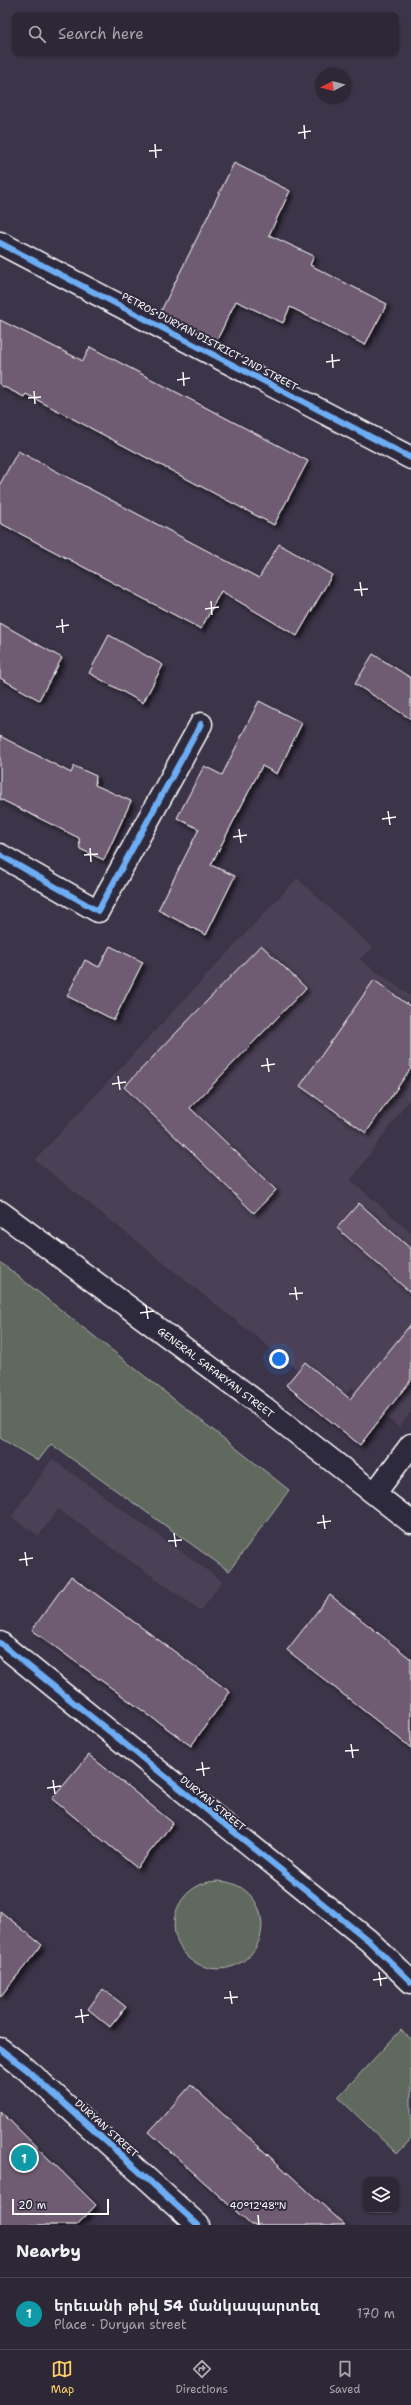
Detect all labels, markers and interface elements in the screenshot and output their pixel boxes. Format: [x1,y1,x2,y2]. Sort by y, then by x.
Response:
search box [12,12,399,56]
icon: search [26,23,48,45]
text: Search here [58,24,144,44]
north arrow [315,68,351,104]
street label: PETROS DURYAN DISTRICT 2ND STREET [120,289,300,393]
street label: GENERAL SAFARYAN STREET [155,1324,277,1420]
your location [269,1349,289,1369]
street label: DURYAN STREET [177,1773,248,1834]
street label: DURYAN STREET [72,2097,141,2160]
pin: 1 [11,2143,37,2173]
map controls [363,2177,399,2213]
button: layers [363,2177,399,2213]
scale bar [12,2197,109,2216]
text: 20 m [18,2198,46,2213]
text: 40°12'48"N [230,2199,286,2212]
text: Nearby [16,2240,81,2262]
text: երեւանի թիվ 54 մանկապարտեզ [54,2296,319,2316]
text: 1 [26,2305,32,2322]
text: 170 m [357,2305,395,2322]
text: Place · Duryan street [54,2316,187,2333]
tab: Map [51,2358,74,2397]
tab: Directions [175,2358,228,2397]
tab: Saved [329,2358,360,2397]

